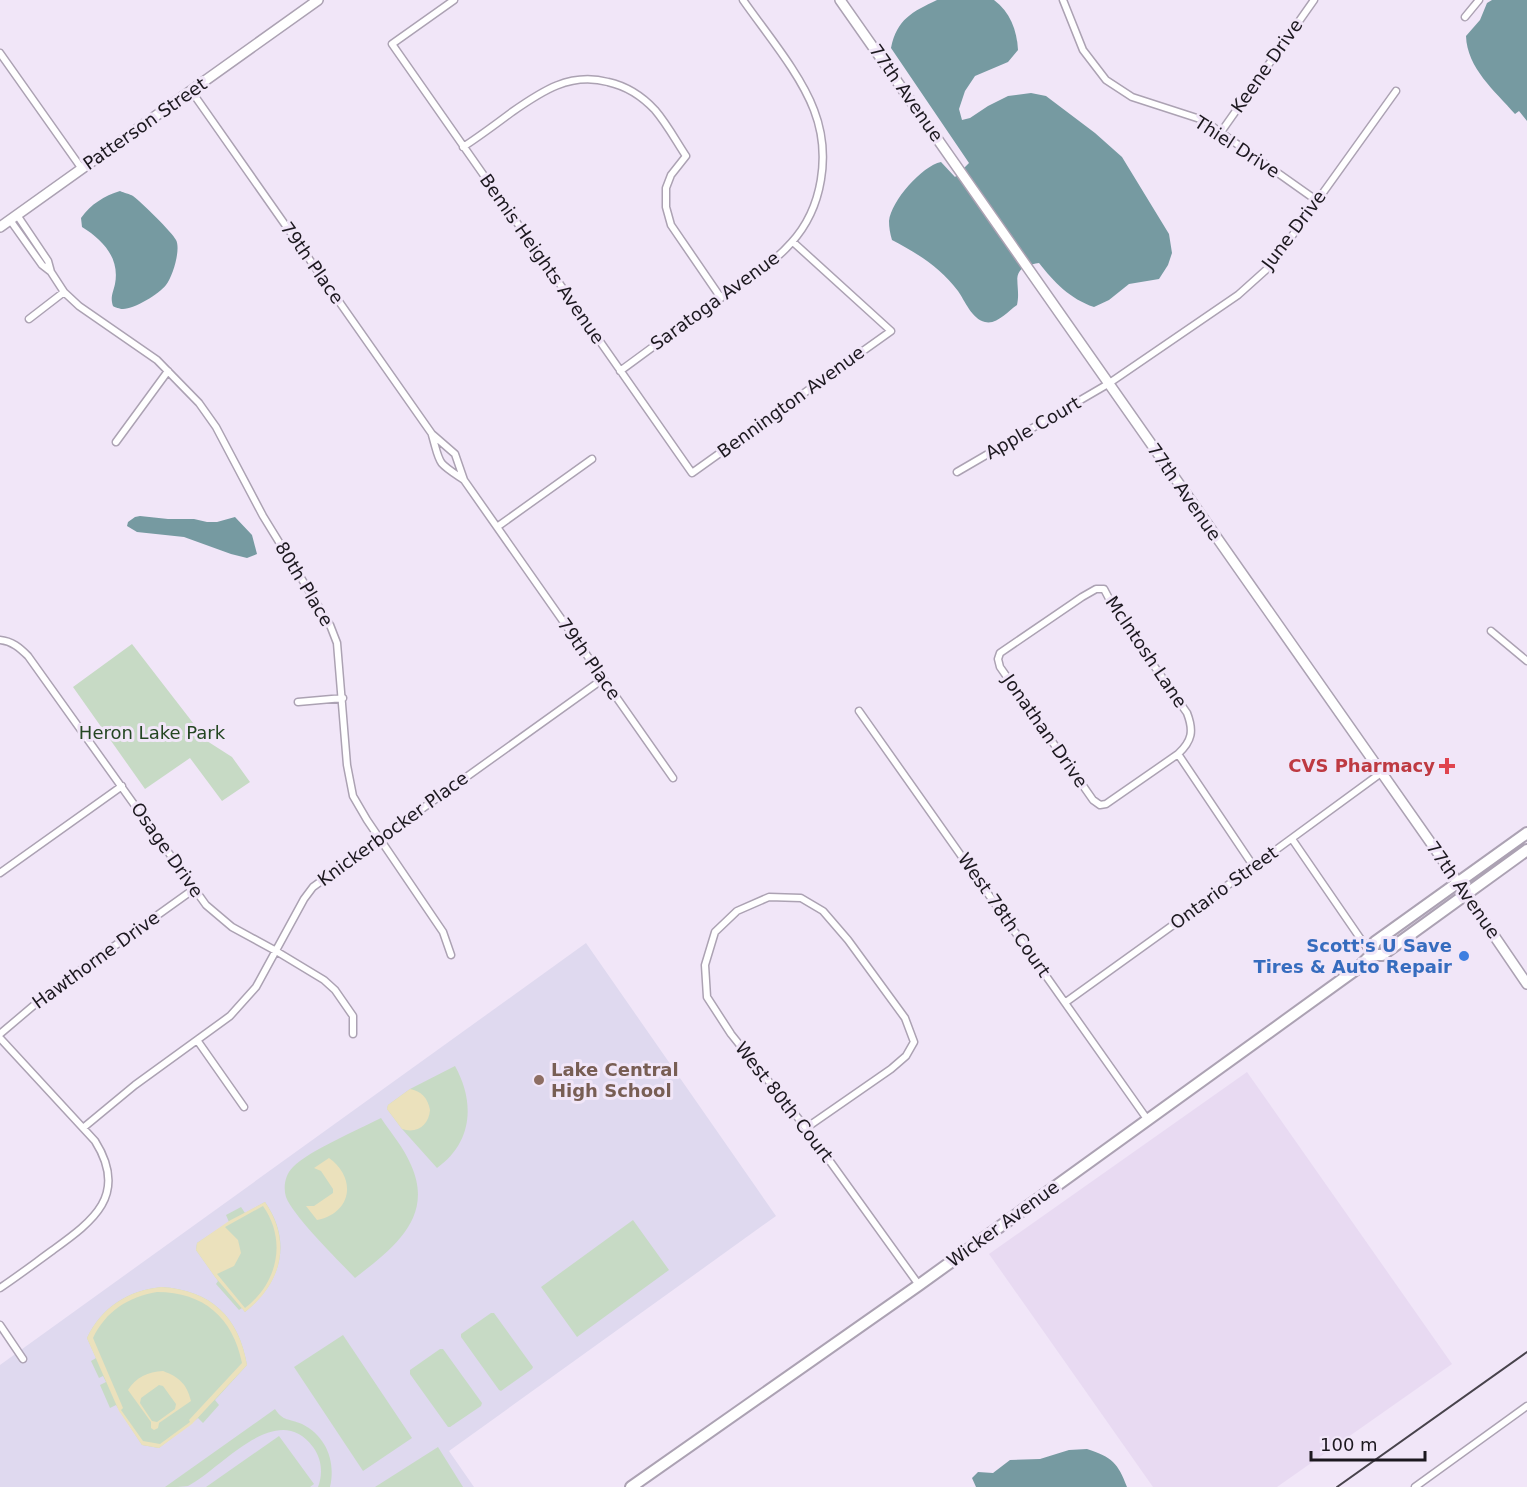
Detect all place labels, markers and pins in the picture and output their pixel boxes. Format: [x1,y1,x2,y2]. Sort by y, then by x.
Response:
place label: CVS Pharmacy [1288,755,1435,776]
marker: CVS Pharmacy [1440,759,1454,773]
place label: Scott's U Save Tires & Auto Repair [1253,935,1452,977]
marker: Scott's U Save Tires & Auto Repair [1457,949,1471,963]
place label: Lake Central High School [551,1059,679,1101]
marker: Lake Central High School [532,1073,546,1087]

